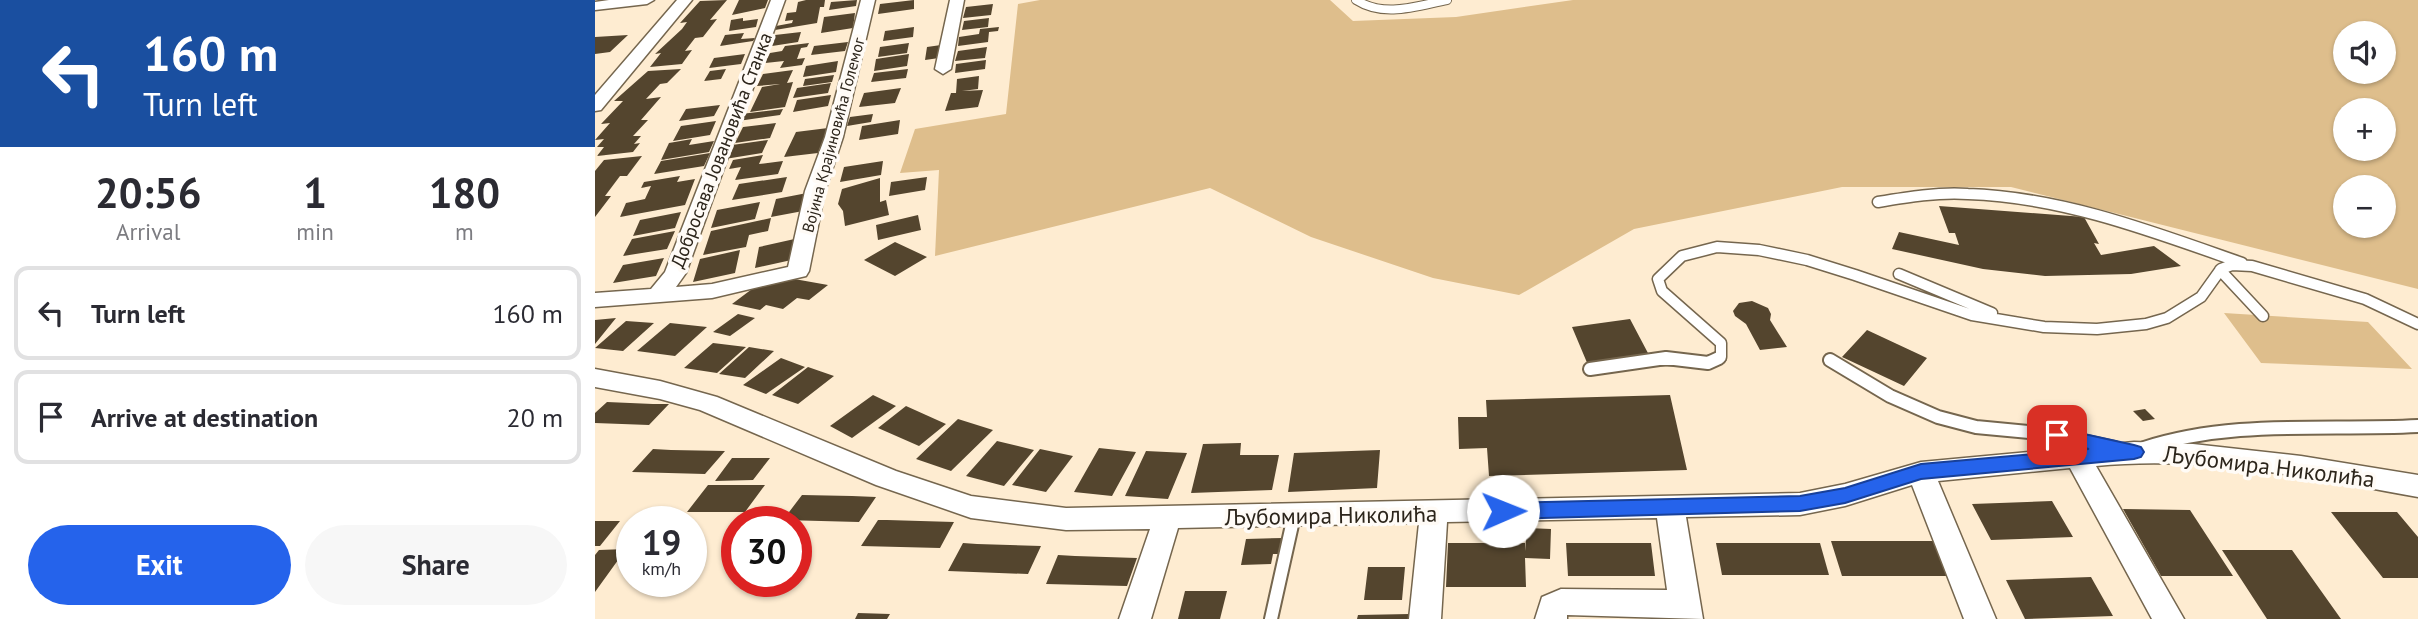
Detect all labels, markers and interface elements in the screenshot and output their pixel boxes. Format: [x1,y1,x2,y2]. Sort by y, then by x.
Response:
text: 160 m [143,21,278,85]
map controls [2333,21,2396,238]
button: sound [2333,21,2396,84]
icon: left [28,28,119,119]
street label: Добросава Јовановића Станка [665,29,777,271]
street label: Војина Крајиновића Големог [797,35,869,235]
text: Turn left [143,83,258,125]
button: + [2333,98,2396,161]
text: 20:56 [95,165,201,220]
text: 1 [303,165,327,220]
text: 180 [429,165,500,220]
button: − [2333,175,2396,238]
text: Arrival [116,217,180,246]
text: min [296,217,334,246]
text: m [455,217,474,246]
icon: left [32,294,70,332]
text: Turn left [91,297,185,330]
text: 160 m [492,297,563,330]
icon: arrive [32,398,70,436]
text: Arrive at destination [91,401,318,434]
text: 20 m [507,401,563,434]
pin [2027,405,2087,465]
icon: arrive [2038,416,2076,454]
street label: Љубомира Николића [2161,439,2376,493]
position arrow [1466,474,1540,548]
street label: Љубомира Николића [1223,499,1438,531]
speed limit sign: 30 [721,506,812,597]
text: 19 [642,519,681,565]
button: Exit [28,525,291,605]
button: Share [305,525,567,605]
text: km/h [642,557,681,580]

